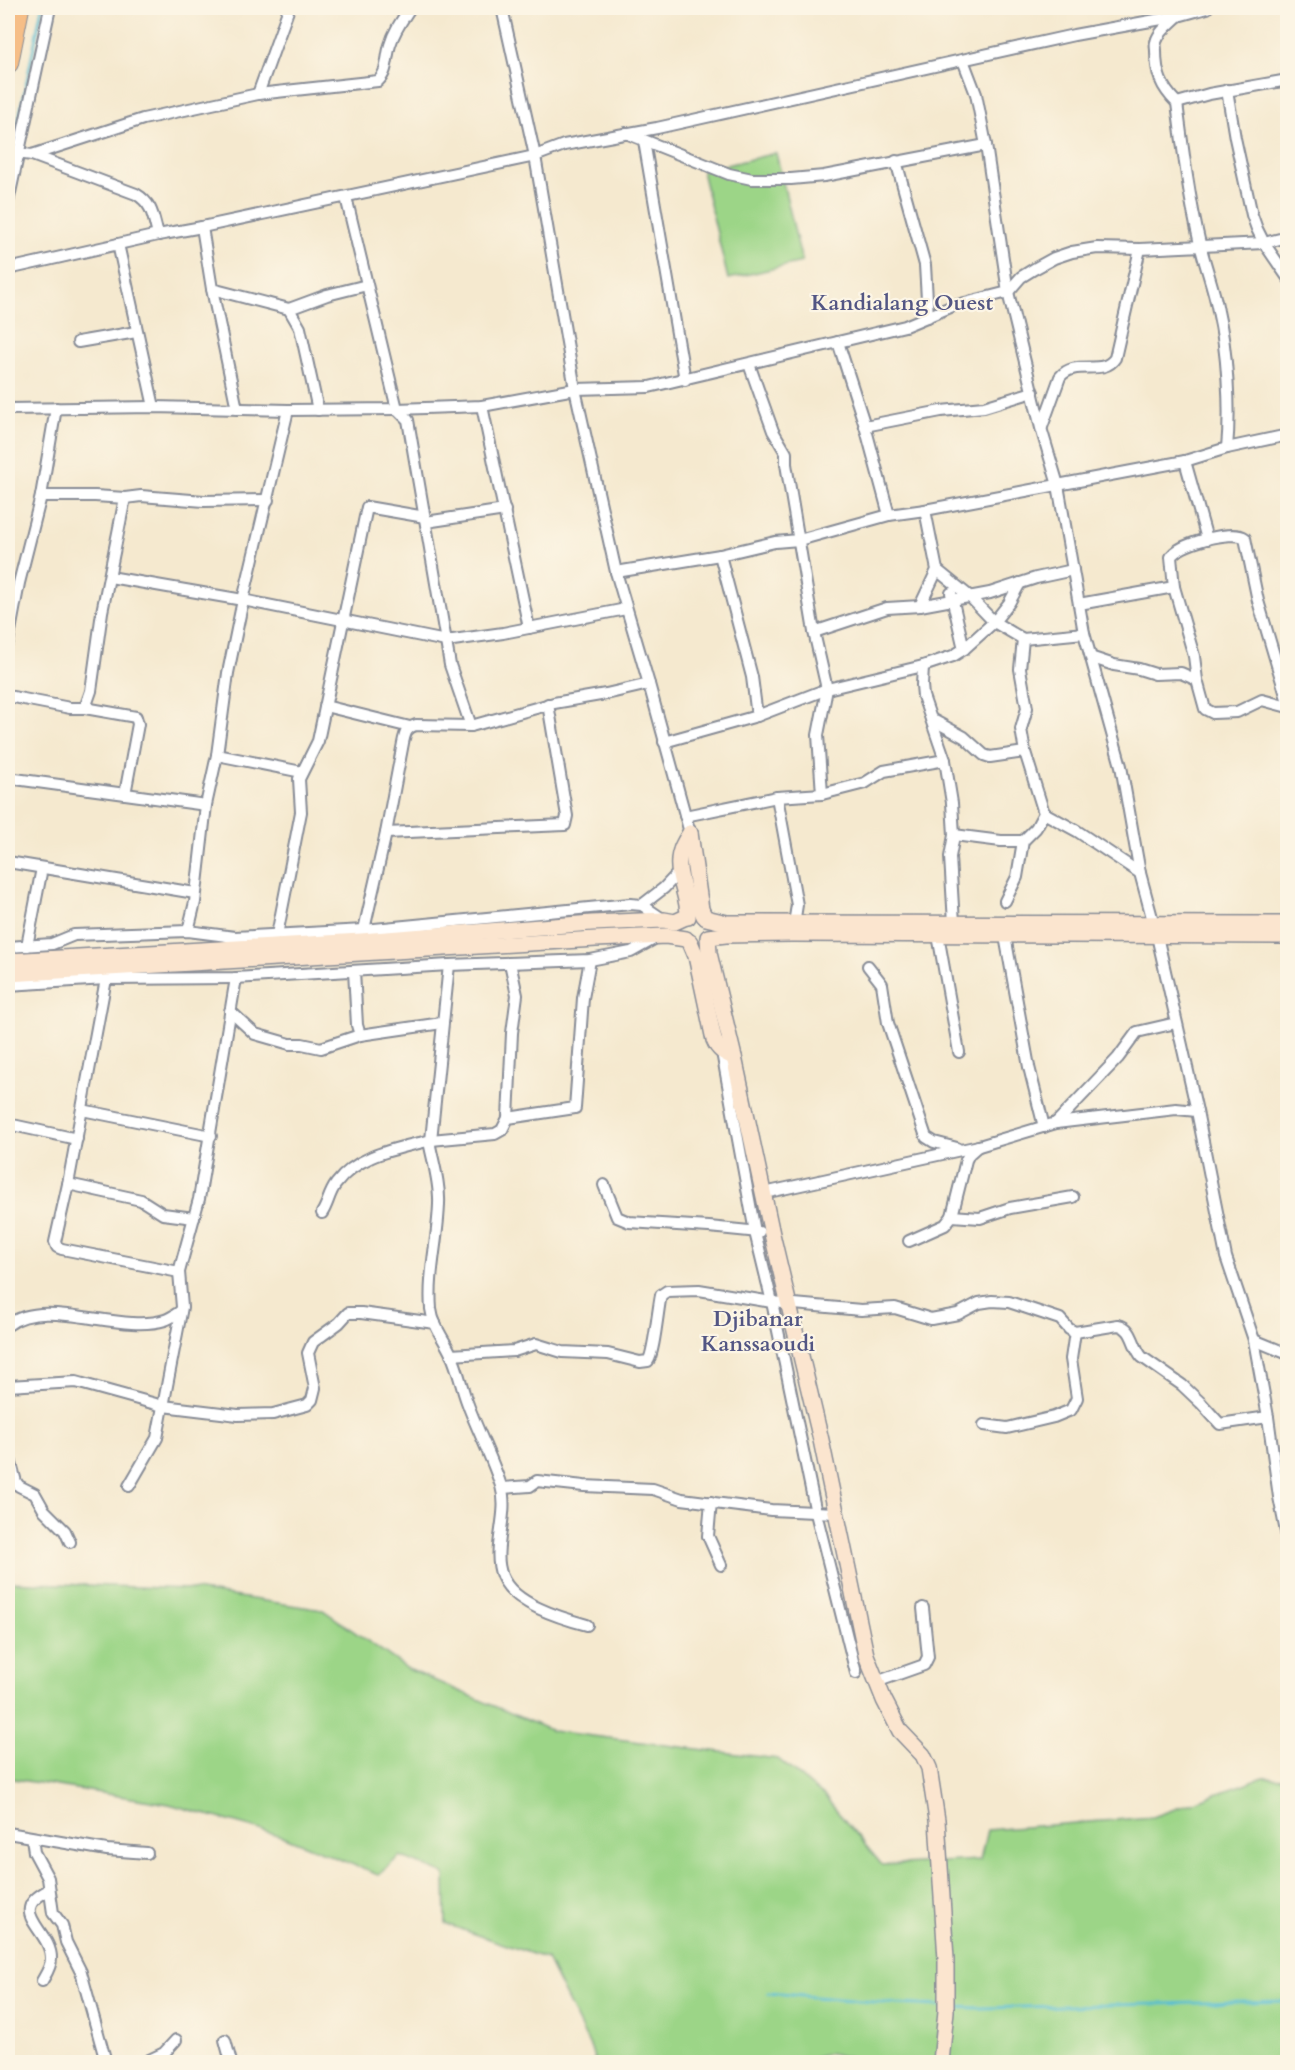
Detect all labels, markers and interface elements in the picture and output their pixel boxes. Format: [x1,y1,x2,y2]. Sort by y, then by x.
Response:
district label: Kandialang Ouest [811,288,994,318]
district label: Djibanar Kanssaoudi [701,1304,815,1359]

